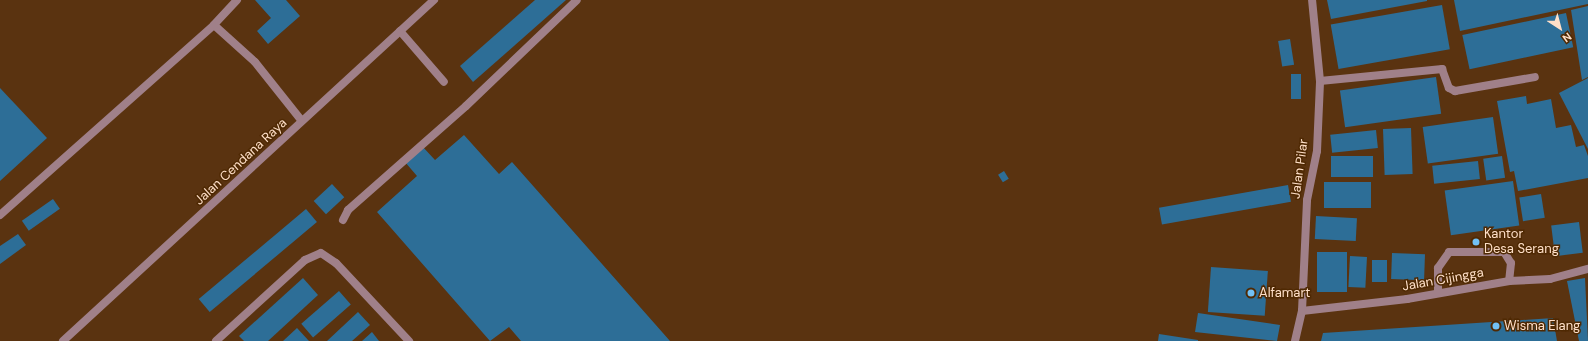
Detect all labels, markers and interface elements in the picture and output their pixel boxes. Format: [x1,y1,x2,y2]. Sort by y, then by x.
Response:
north arrow [1540,8,1580,48]
text: N [1560,30,1574,46]
street label: Jalan Cendana Raya [192,115,290,209]
street label: Jalan Pilar [1288,138,1312,200]
place label: Kantor Desa Serang [1484,227,1559,258]
marker: Kantor Desa Serang [1471,237,1481,247]
street label: Jalan Cijingga [1401,265,1485,295]
place label: Alfamart [1259,285,1310,301]
marker: Alfamart [1246,288,1256,298]
place label: Wisma Elang [1504,318,1580,334]
marker: Wisma Elang [1491,321,1501,331]

